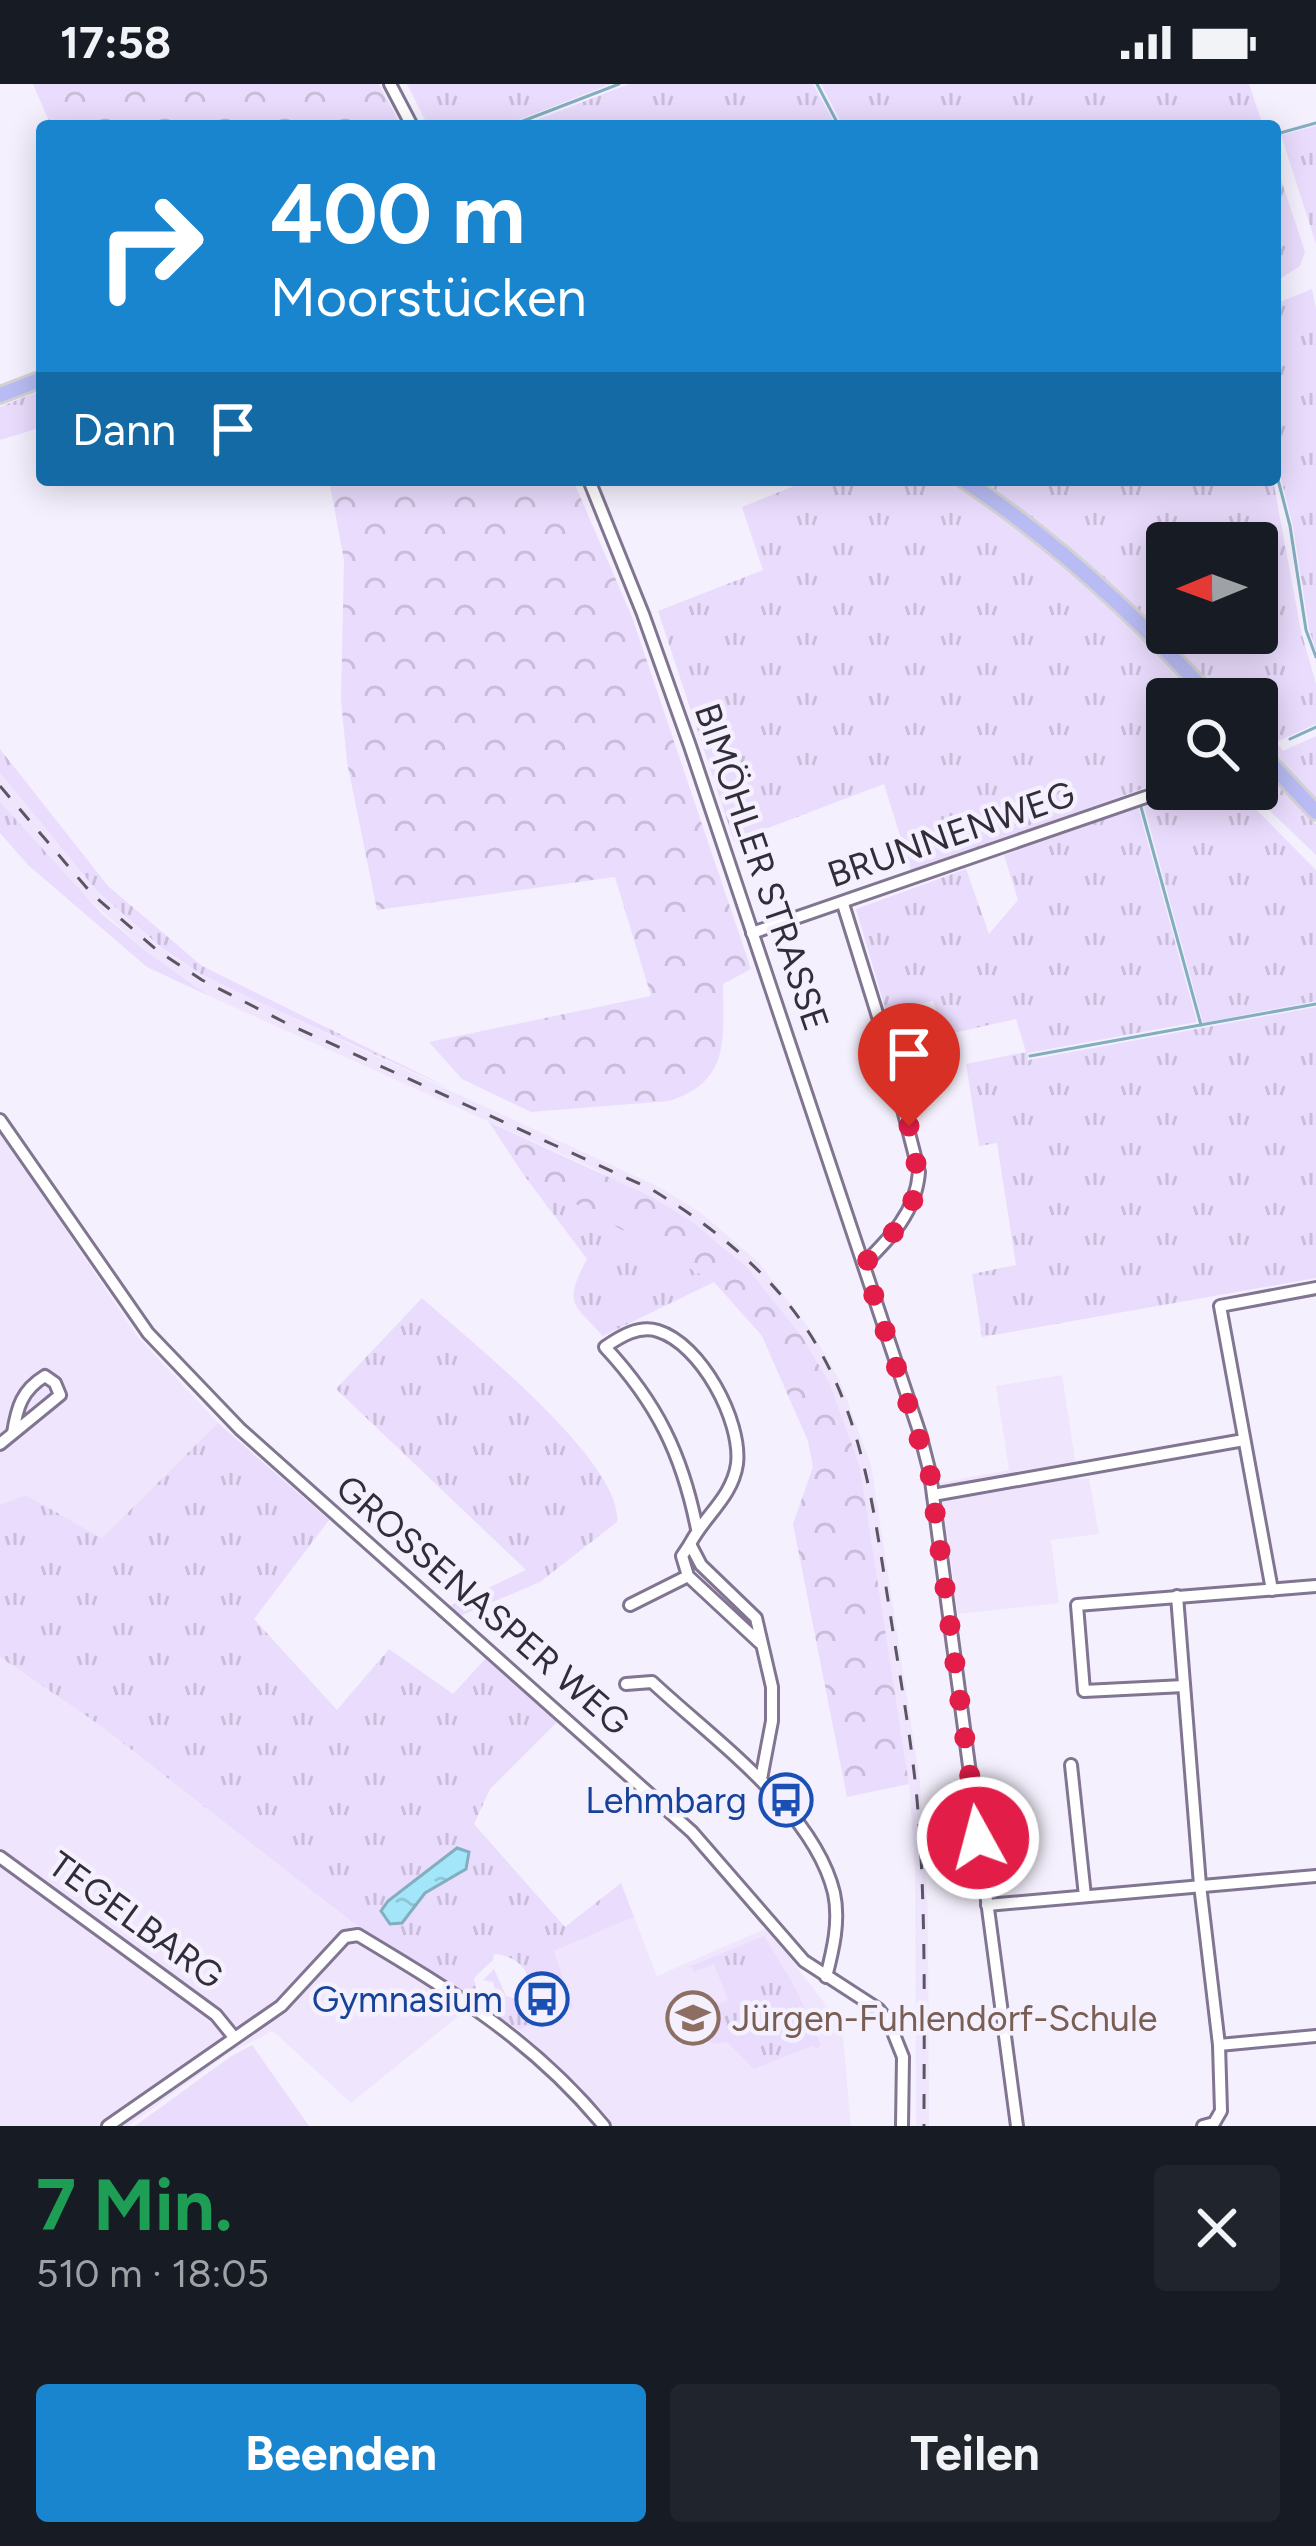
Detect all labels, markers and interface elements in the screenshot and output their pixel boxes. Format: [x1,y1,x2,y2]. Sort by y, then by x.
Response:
text: 17:58 [60,15,171,69]
text: 400 m [270,163,525,264]
icon: right [72,168,228,324]
text: Moorstücken [270,265,587,330]
icon: arrive [200,396,266,462]
text: Dann [72,402,176,456]
north arrow [1146,522,1278,654]
map controls [1146,522,1278,810]
button: search [1146,678,1278,810]
street label: BIMÖHLER STRASSE [686,698,838,1036]
street label: BRUNNENWEG [822,772,1080,896]
pin [858,1003,960,1126]
icon: arrive [876,1021,942,1087]
street label: GROSSENASPER WEG [328,1466,638,1744]
bus stop icon: Lehmbarg [758,1772,814,1828]
position arrow [915,1775,1041,1901]
place label: Lehmbarg [585,1779,747,1822]
street label: TEGELBARG [41,1842,231,1998]
bus stop icon: Gymnasium [514,1971,570,2027]
place label: Gymnasium [312,1978,503,2021]
school or university icon: Jürgen-Fuhlendorf-Schule [665,1990,721,2046]
place label: Jürgen-Fuhlendorf-Schule [732,1997,1157,2040]
text: 7 Min. [36,2162,233,2248]
button: close [1154,2165,1280,2291]
text: 510 m · 18:05 [36,2250,269,2297]
button: Beenden [36,2384,646,2522]
button: Teilen [670,2384,1280,2522]

